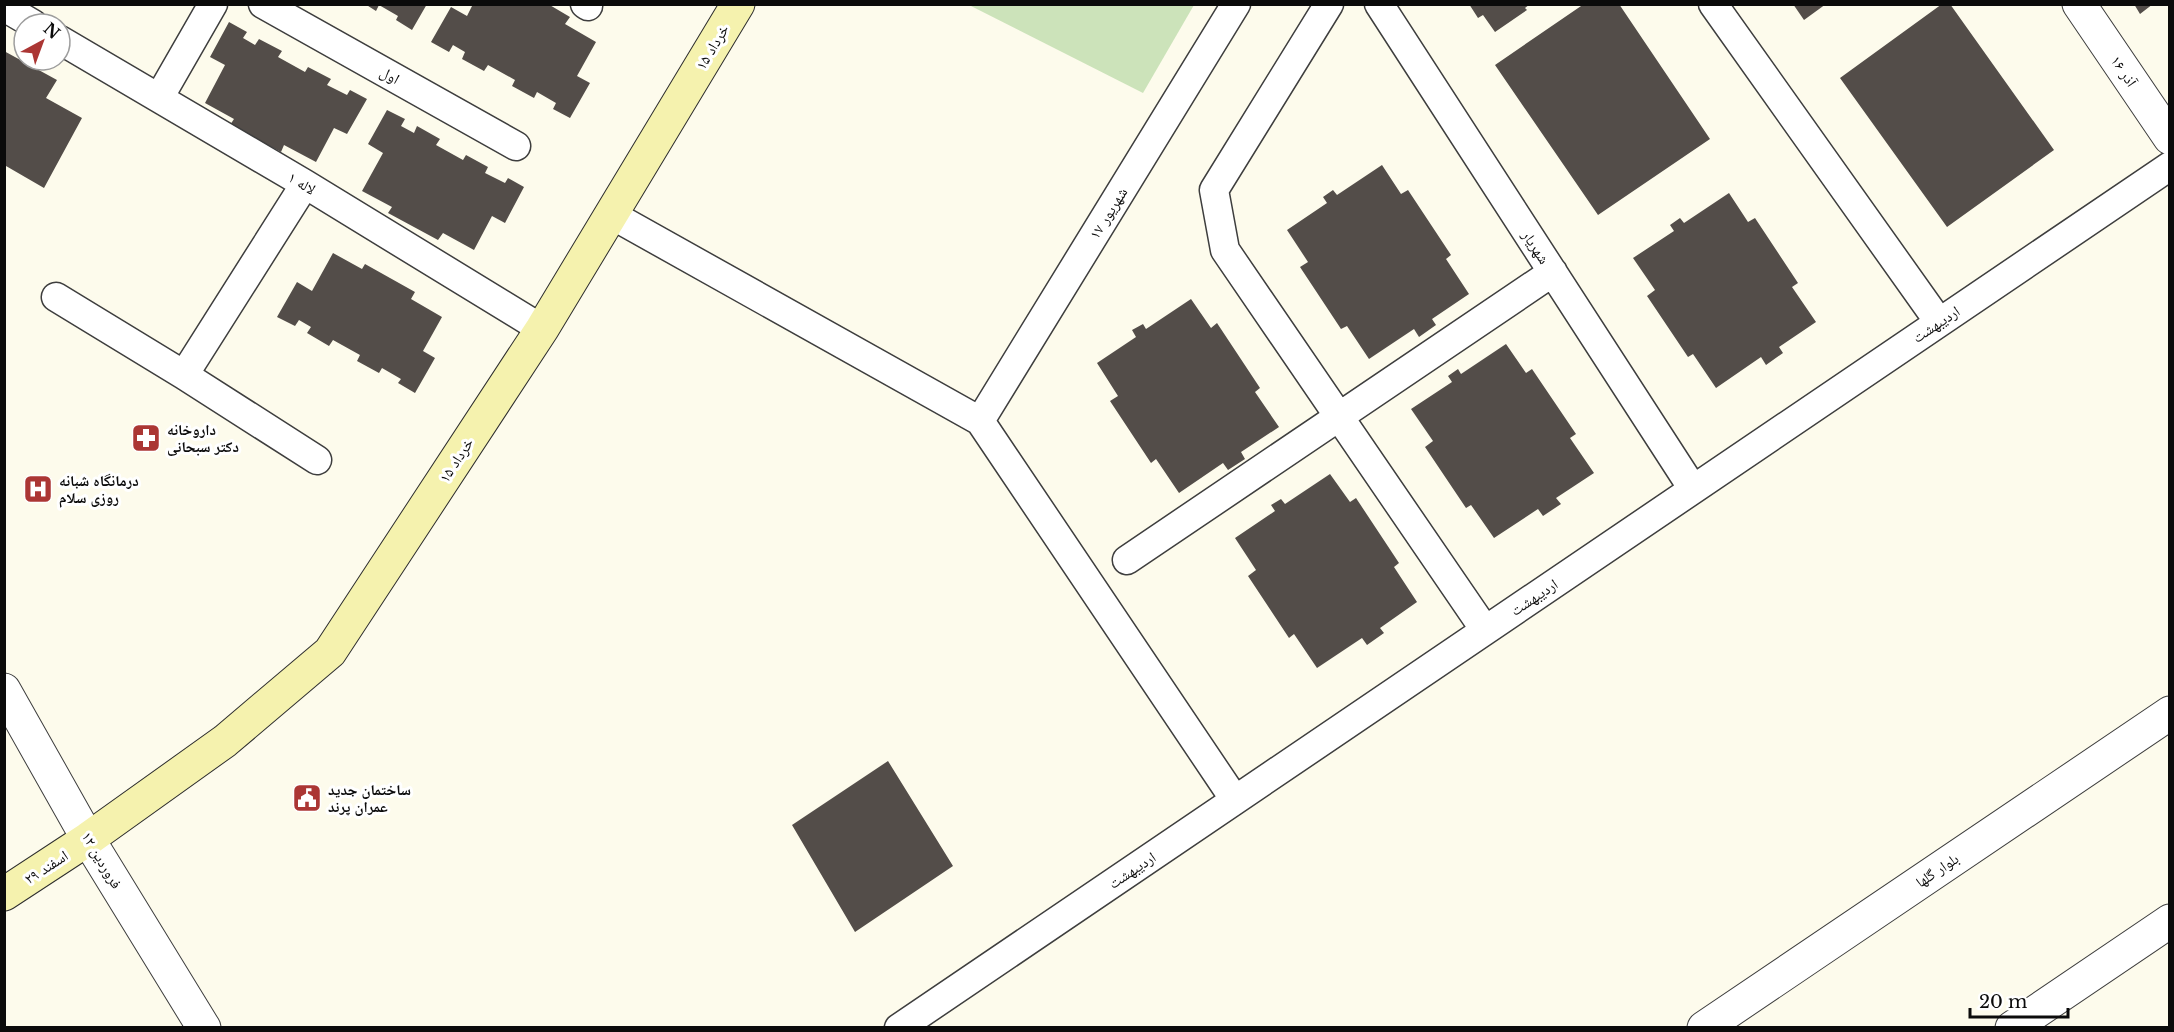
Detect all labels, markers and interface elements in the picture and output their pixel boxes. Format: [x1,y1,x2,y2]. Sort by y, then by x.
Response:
north arrow [12,12,72,72]
text: N [40,18,64,43]
street label: ۱۵ خرداد [691,21,733,73]
street label: ۱۶ آذر [2107,52,2142,91]
street label: اول [376,62,403,89]
street label: لاله ۱ [285,167,319,199]
street label: ۱۷ شهریور [1085,184,1131,242]
street label: شهریار [1518,226,1554,268]
street label: اردیبهشت [1909,301,1963,347]
place label: داروخانه دکتر سبحانی [167,420,239,456]
pharmacy icon: داروخانه دکتر سبحانی [130,422,162,454]
street label: ۱۵ خرداد [435,434,478,486]
place label: درمانگاه شبانه روزی سلام [59,471,139,508]
hospital icon: درمانگاه شبانه روزی سلام [22,473,54,505]
street label: اردیبهشت [1507,574,1561,620]
place label: ساختمان جدید عمران پرند [328,780,411,816]
public building icon: ساختمان جدید عمران پرند [291,782,323,814]
street label: ۱۲ فروردین [77,828,126,892]
street label: ۲۹ اسفند [20,846,72,888]
street label: اردیبهشت [1105,847,1159,893]
street label: بلوار گلها [1912,849,1962,891]
scale bar [1970,981,2068,1019]
text: 20 m [1979,991,2027,1013]

